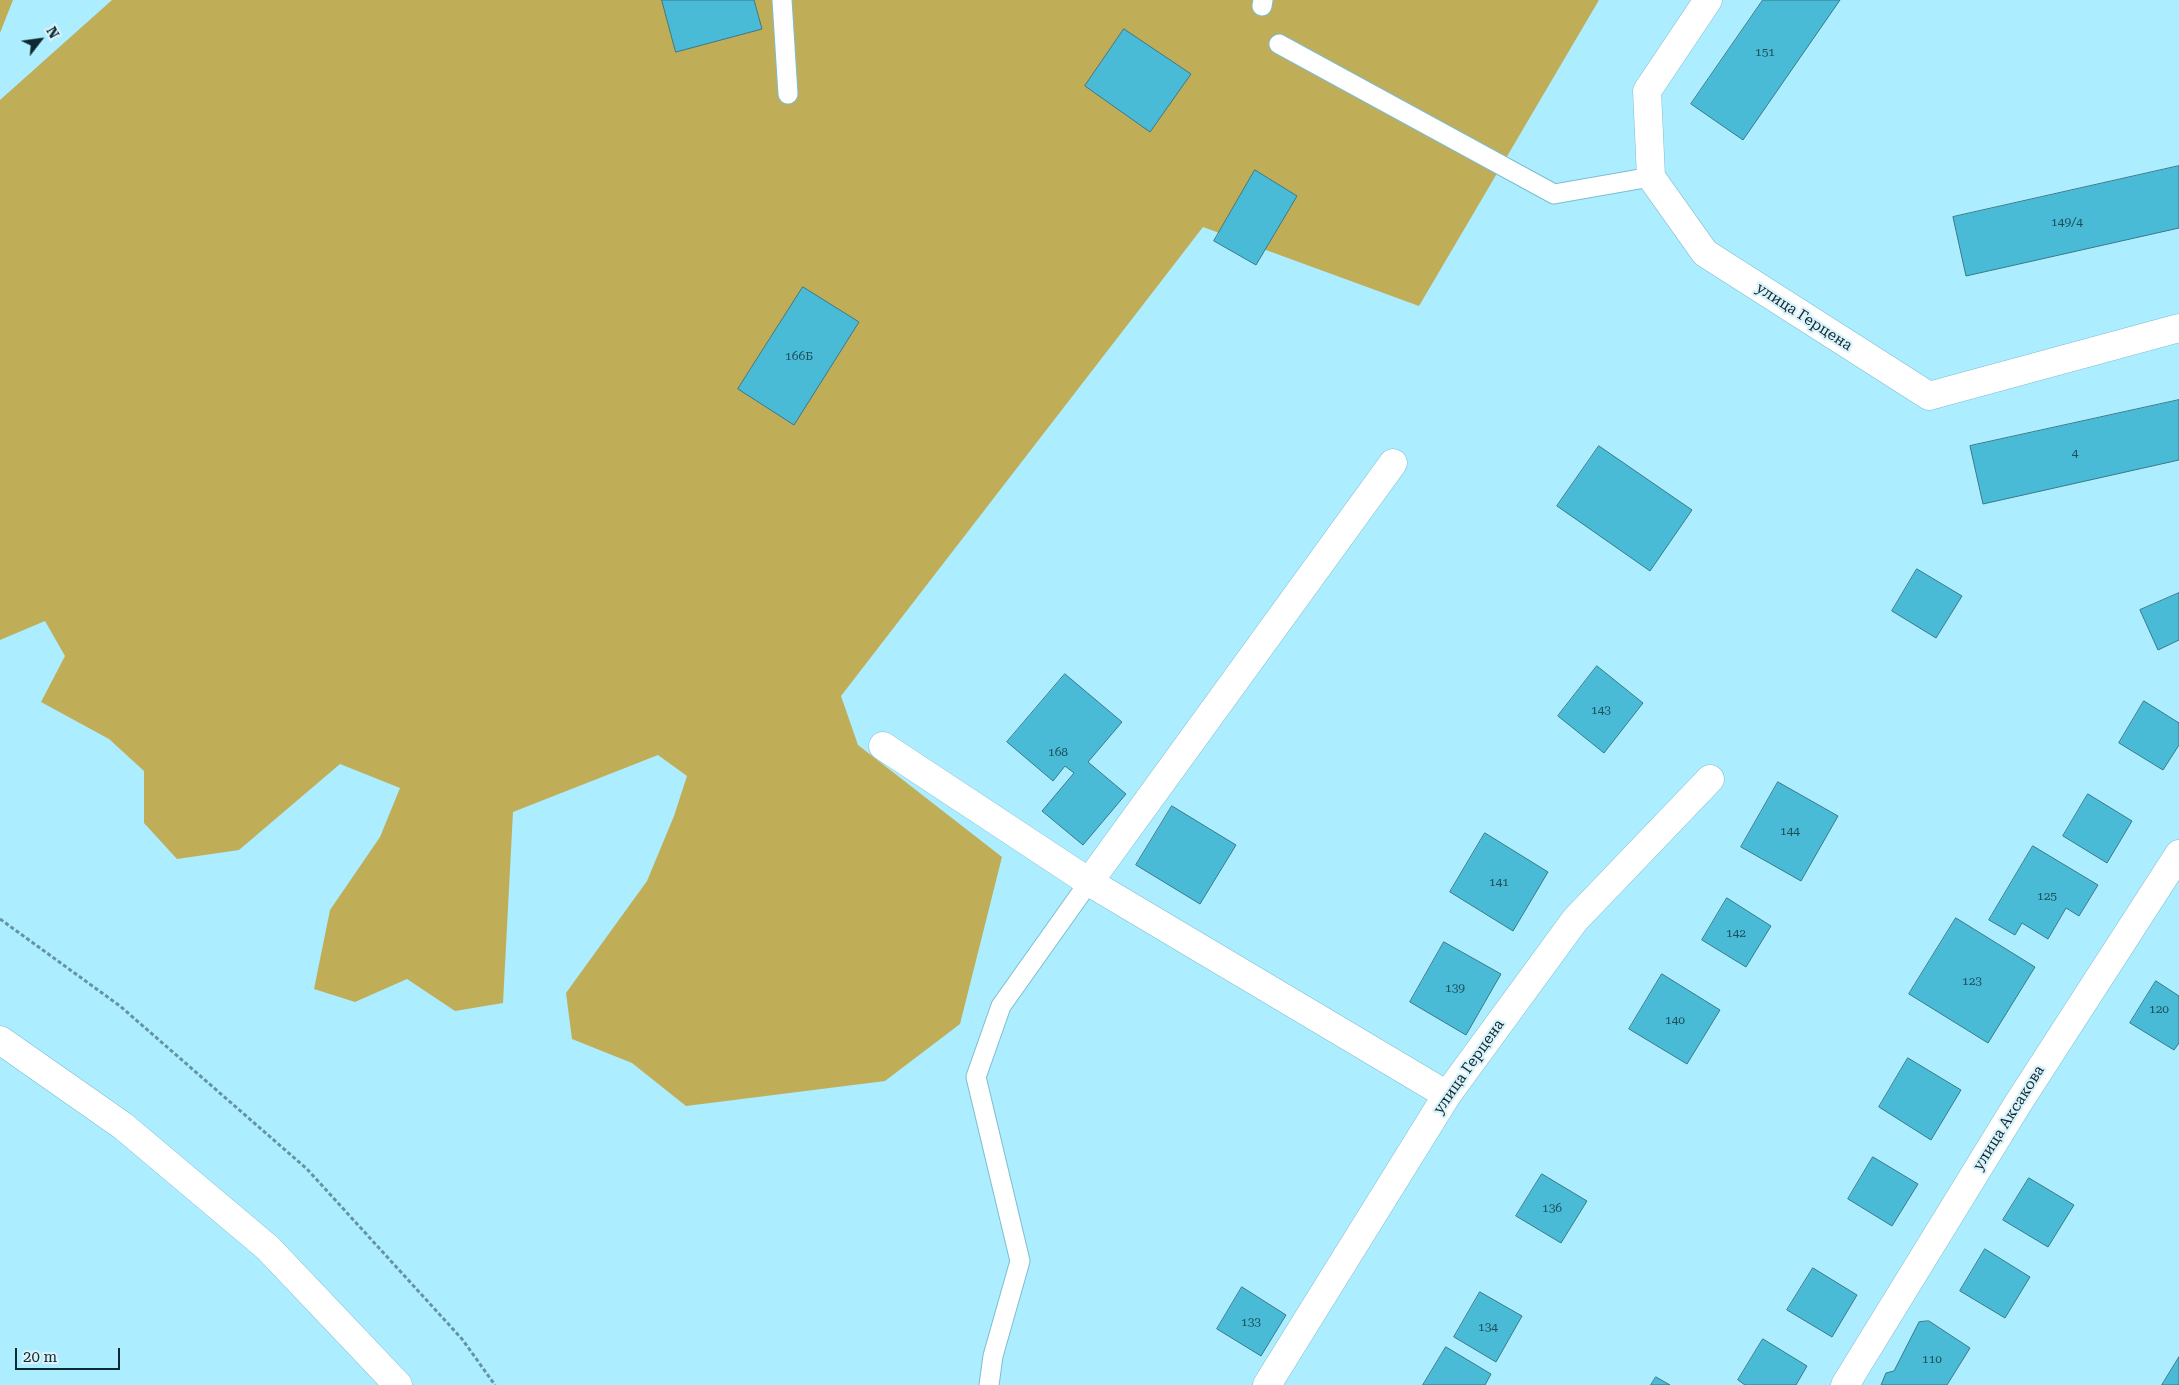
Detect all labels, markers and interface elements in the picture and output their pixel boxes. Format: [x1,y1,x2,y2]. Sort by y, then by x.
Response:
north arrow [15,15,65,65]
text: N [43,24,63,41]
house number: 151 [1755,45,1775,59]
house number: 149/4 [2051,215,2083,229]
street label: улица Герцена [1752,279,1856,355]
house number: 166Б [785,349,813,363]
house number: 4 [2072,446,2078,460]
house number: 143 [1591,703,1611,717]
house number: 168 [1048,745,1068,759]
house number: 144 [1780,824,1800,838]
house number: 141 [1489,875,1509,889]
house number: 125 [2037,889,2057,903]
house number: 142 [1726,926,1746,940]
house number: 123 [1962,974,1982,988]
house number: 139 [1445,981,1465,995]
house number: 120 [2149,1002,2169,1016]
house number: 140 [1665,1013,1685,1027]
street label: улица Герцена [1430,1016,1508,1118]
street label: улица Аксакова [1969,1062,2049,1174]
house number: 136 [1542,1201,1562,1215]
house number: 133 [1241,1315,1261,1329]
house number: 134 [1478,1320,1498,1334]
scale bar [18,1338,122,1370]
text: 20 m [23,1348,57,1366]
house number: 110 [1922,1352,1942,1366]

